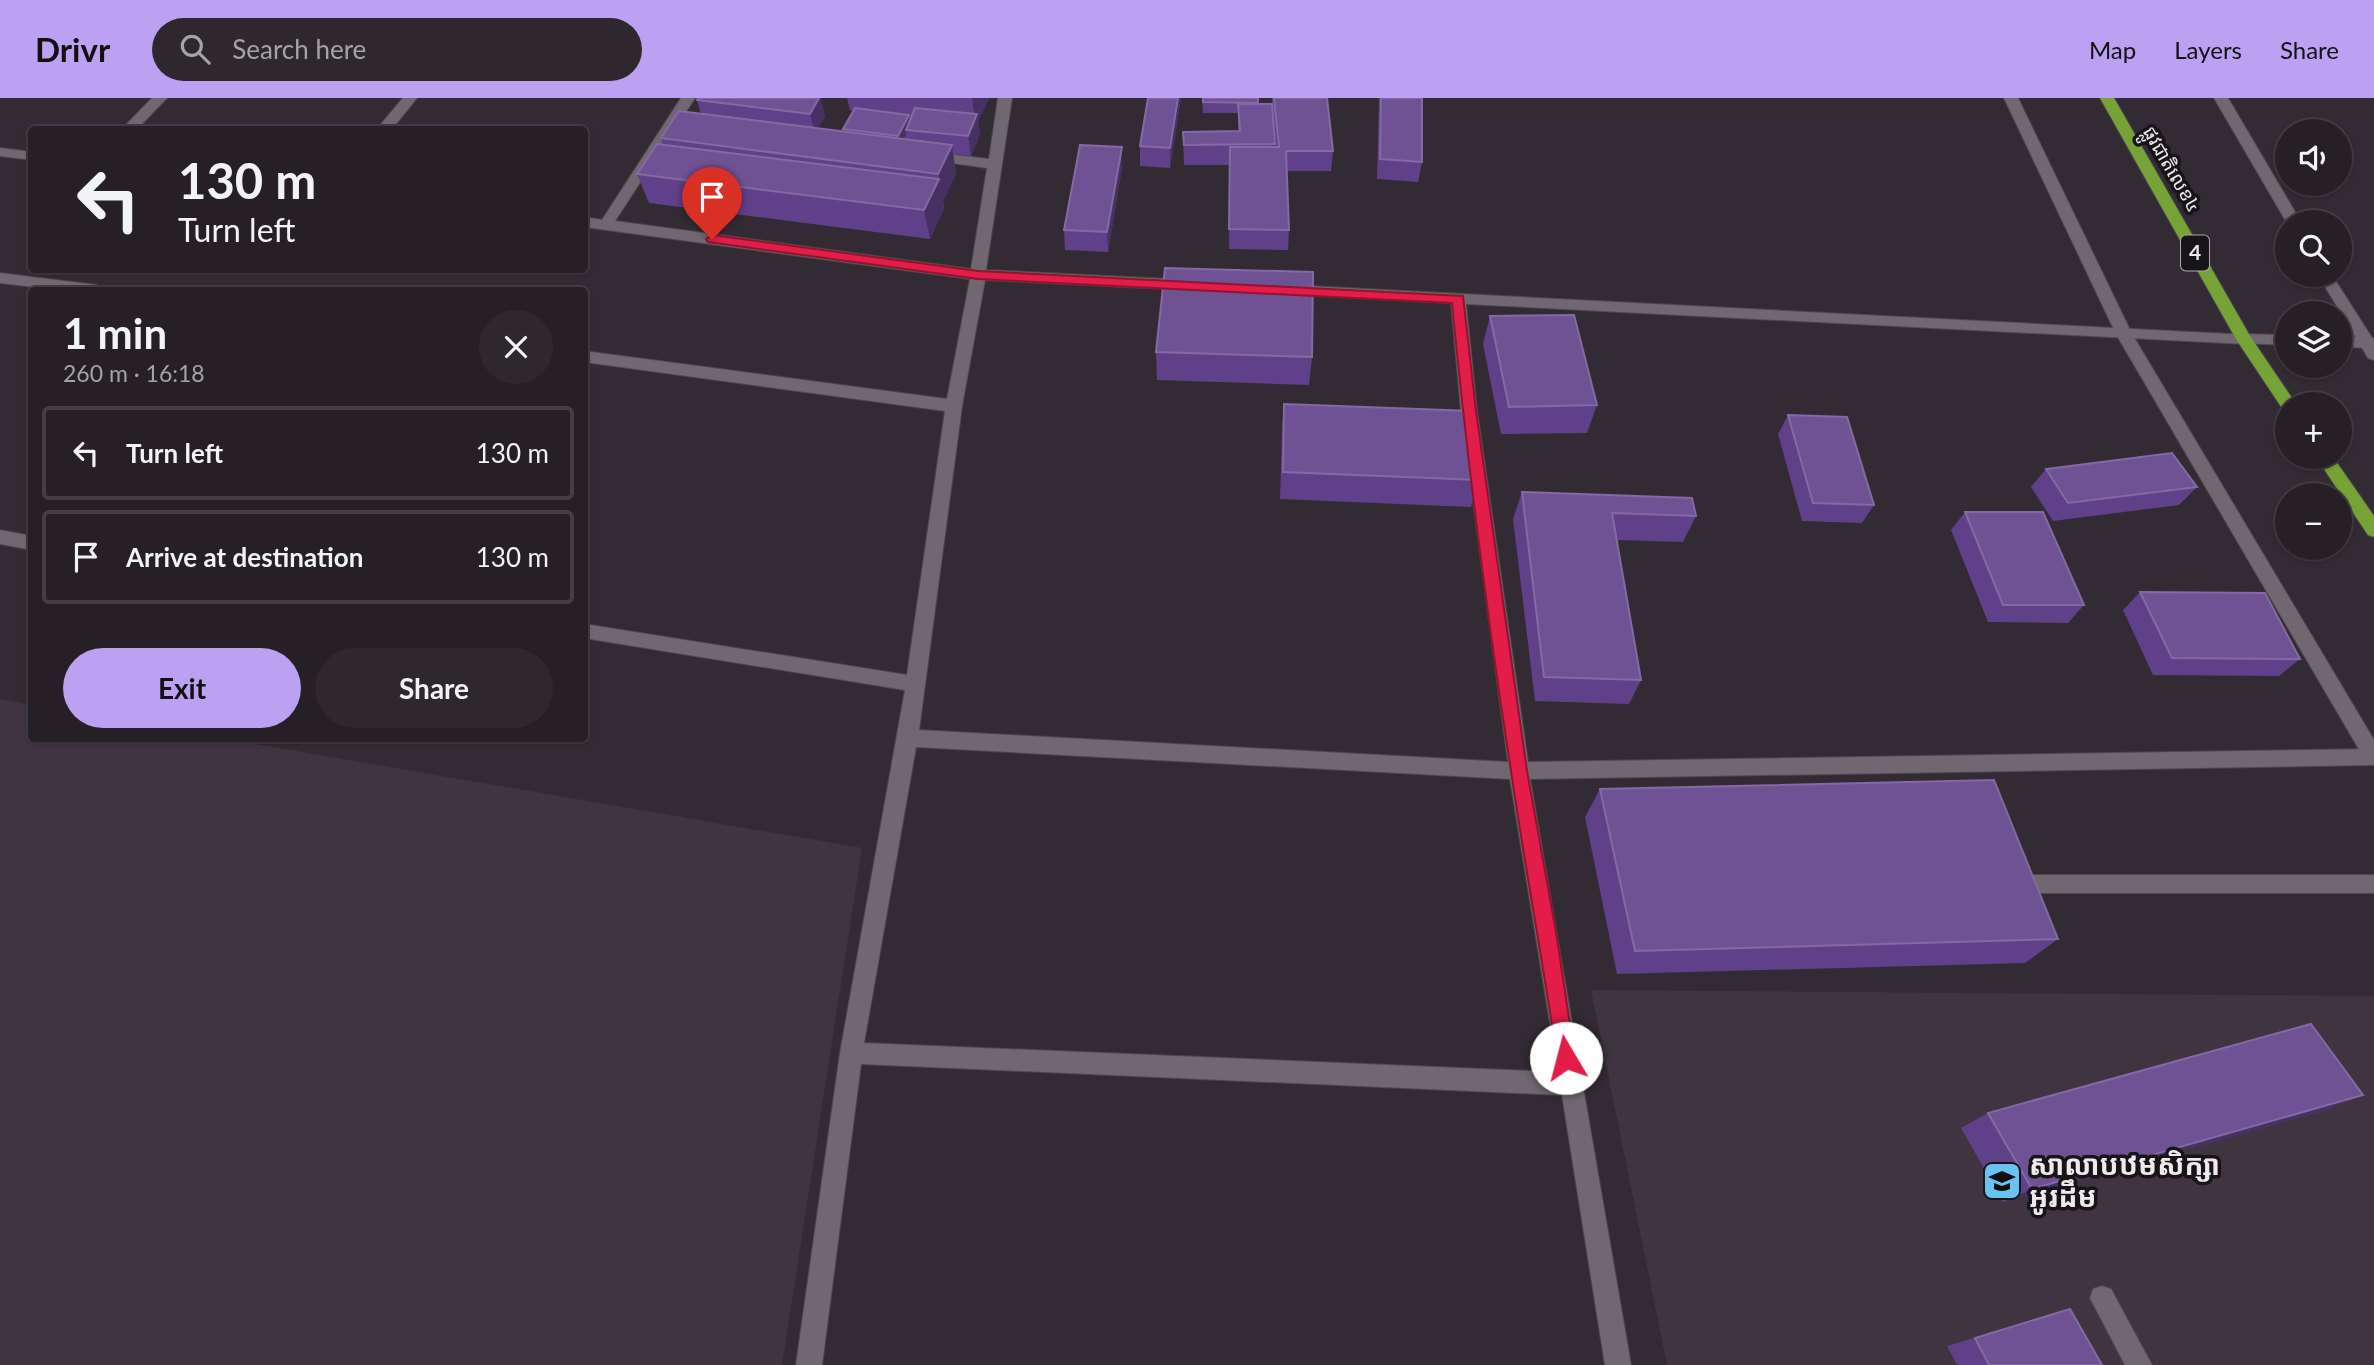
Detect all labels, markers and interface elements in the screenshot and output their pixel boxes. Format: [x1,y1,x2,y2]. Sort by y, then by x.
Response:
search box [152,18,642,81]
text: Drivr [35,29,110,69]
icon: search [176,30,214,68]
text: Search here [232,33,366,65]
text: Map [2089,35,2136,64]
text: Layers [2174,35,2242,64]
text: Share [2280,35,2339,64]
map controls [2275,119,2352,560]
button: sound [2275,119,2352,196]
street label: ផ្លូវជាតិលេខ៤ [2133,122,2206,219]
text: 130 m [178,151,316,209]
icon: left [63,154,154,245]
pin [682,167,742,239]
icon: arrive [693,178,731,216]
text: Turn left [178,210,295,249]
button: search [2275,210,2352,287]
road number: 4 [2181,236,2209,270]
button: layers [2275,301,2352,378]
text: 1 min [63,308,167,358]
button: close [479,310,553,384]
text: 260 m · 16:18 [63,359,205,387]
button: + [2275,392,2352,469]
icon: left [67,434,105,472]
text: Turn left [126,437,223,469]
text: 130 m [476,437,549,469]
button: − [2275,483,2352,560]
icon: arrive [67,538,105,576]
text: Arrive at destination [126,541,363,573]
text: 130 m [476,541,549,573]
button: Exit [63,648,301,728]
button: Share [315,648,553,728]
position arrow [1529,1021,1603,1095]
place label: សាលាបឋមសិក្សា អូរដឹម [2029,1147,2220,1215]
school or university icon: សាលាបឋមសិក្សា អូរដឹម [1981,1160,2023,1202]

